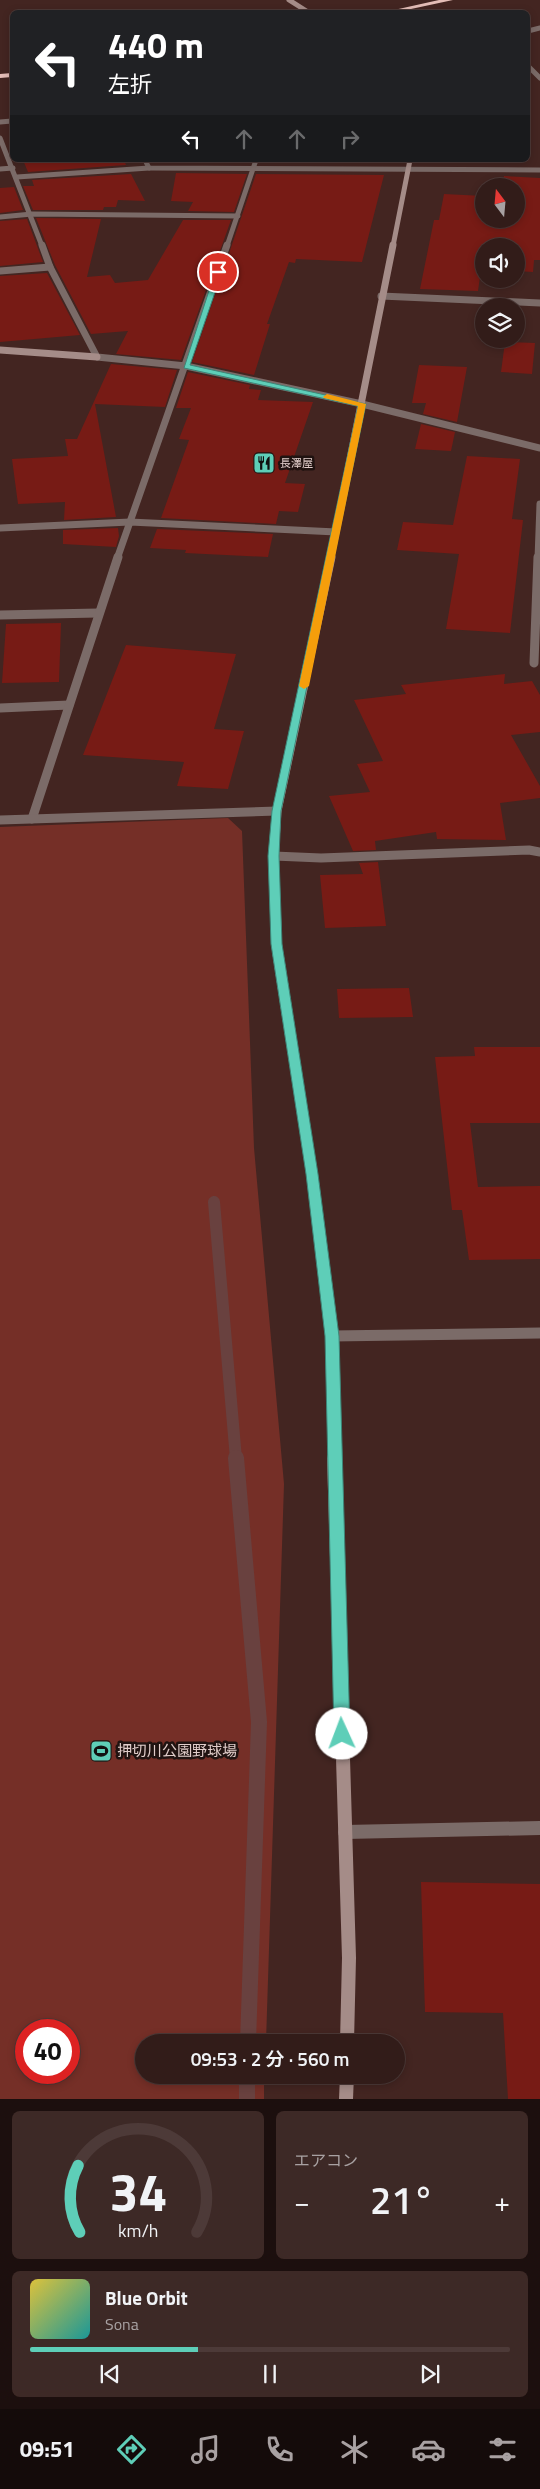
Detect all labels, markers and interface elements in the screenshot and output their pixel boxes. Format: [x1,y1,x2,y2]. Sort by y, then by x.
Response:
text: 440 m [108,18,204,72]
icon: left [25,30,90,95]
text: 左折 [108,67,152,101]
icon: left [177,125,205,153]
icon: ahead [230,125,258,153]
icon: ahead [283,125,311,153]
icon: right [336,125,364,153]
north arrow [475,178,525,228]
map controls [475,178,525,348]
button: sound [475,238,525,288]
pin [197,251,239,293]
icon: arrive [204,258,232,286]
button: layers [475,298,525,348]
restaurant icon: 長澤屋 [252,451,276,475]
place label: 長澤屋 [280,455,313,471]
position arrow [315,1707,367,1759]
sports icon: 押切川公園野球場 [89,1739,113,1763]
place label: 押切川公園野球場 [117,1739,237,1762]
speed limit sign: 40 [15,2019,80,2084]
text: 09:53 · 2 分 · 560 m [191,2044,349,2073]
text: エアコン [294,2148,358,2172]
text: 34 [109,2152,167,2231]
text: 21° [370,2171,434,2229]
text: − [294,2180,310,2223]
text: + [494,2180,510,2223]
text: km/h [118,2217,158,2244]
text: Blue Orbit [105,2283,188,2312]
text: Sona [105,2312,139,2336]
icon: previous [96,2360,124,2388]
icon: pause [256,2360,284,2388]
icon: next [416,2360,444,2388]
text: 09:51 [20,2432,75,2466]
icon: directions [114,2432,149,2467]
icon: music [188,2432,223,2467]
icon: phone [262,2432,297,2467]
icon: climate [337,2432,372,2467]
icon: car [411,2432,446,2467]
icon: filters [485,2432,520,2467]

